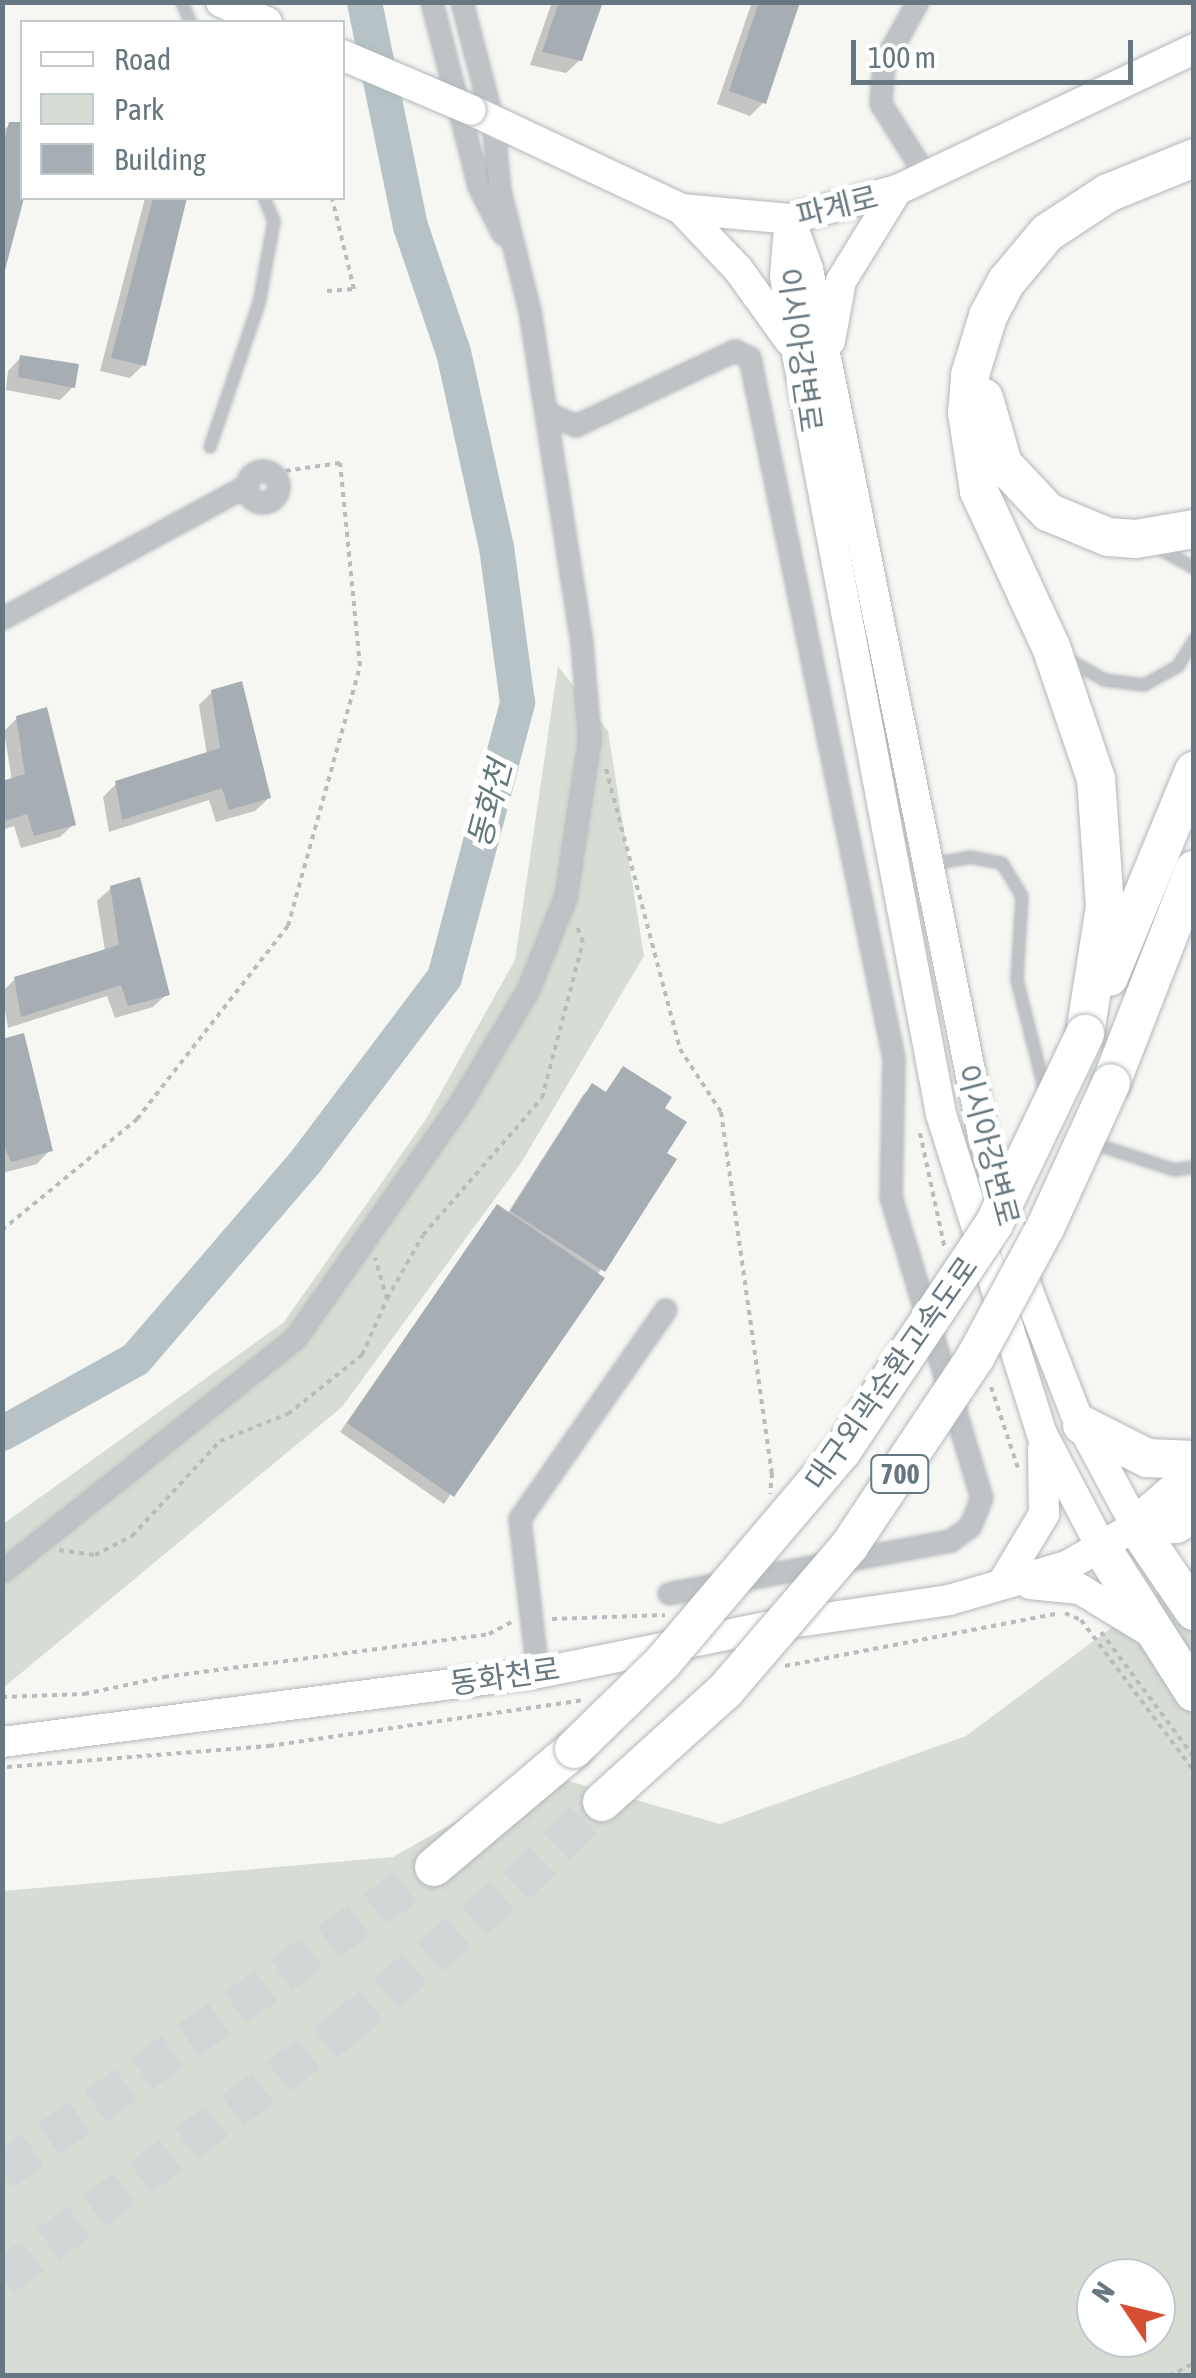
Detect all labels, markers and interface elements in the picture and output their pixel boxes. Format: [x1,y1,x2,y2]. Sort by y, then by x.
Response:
legend [20,20,345,200]
scale bar [856,20,1138,82]
text: 100 m [868,40,936,74]
text: Road [114,42,171,76]
text: Park [114,92,164,126]
text: Building [114,142,206,176]
street label: 파계로 [792,179,882,233]
street label: 이시아강변로 [771,266,829,434]
water label: 동화천 [460,756,520,852]
street label: 이시아강변로 [949,1060,1027,1230]
street label: 대구외곽순환고속도로 [797,1250,985,1496]
road number: 700 [870,1451,930,1497]
street label: 동화천로 [448,1650,562,1702]
north arrow [1076,2258,1176,2358]
text: N [1085,2276,1121,2308]

